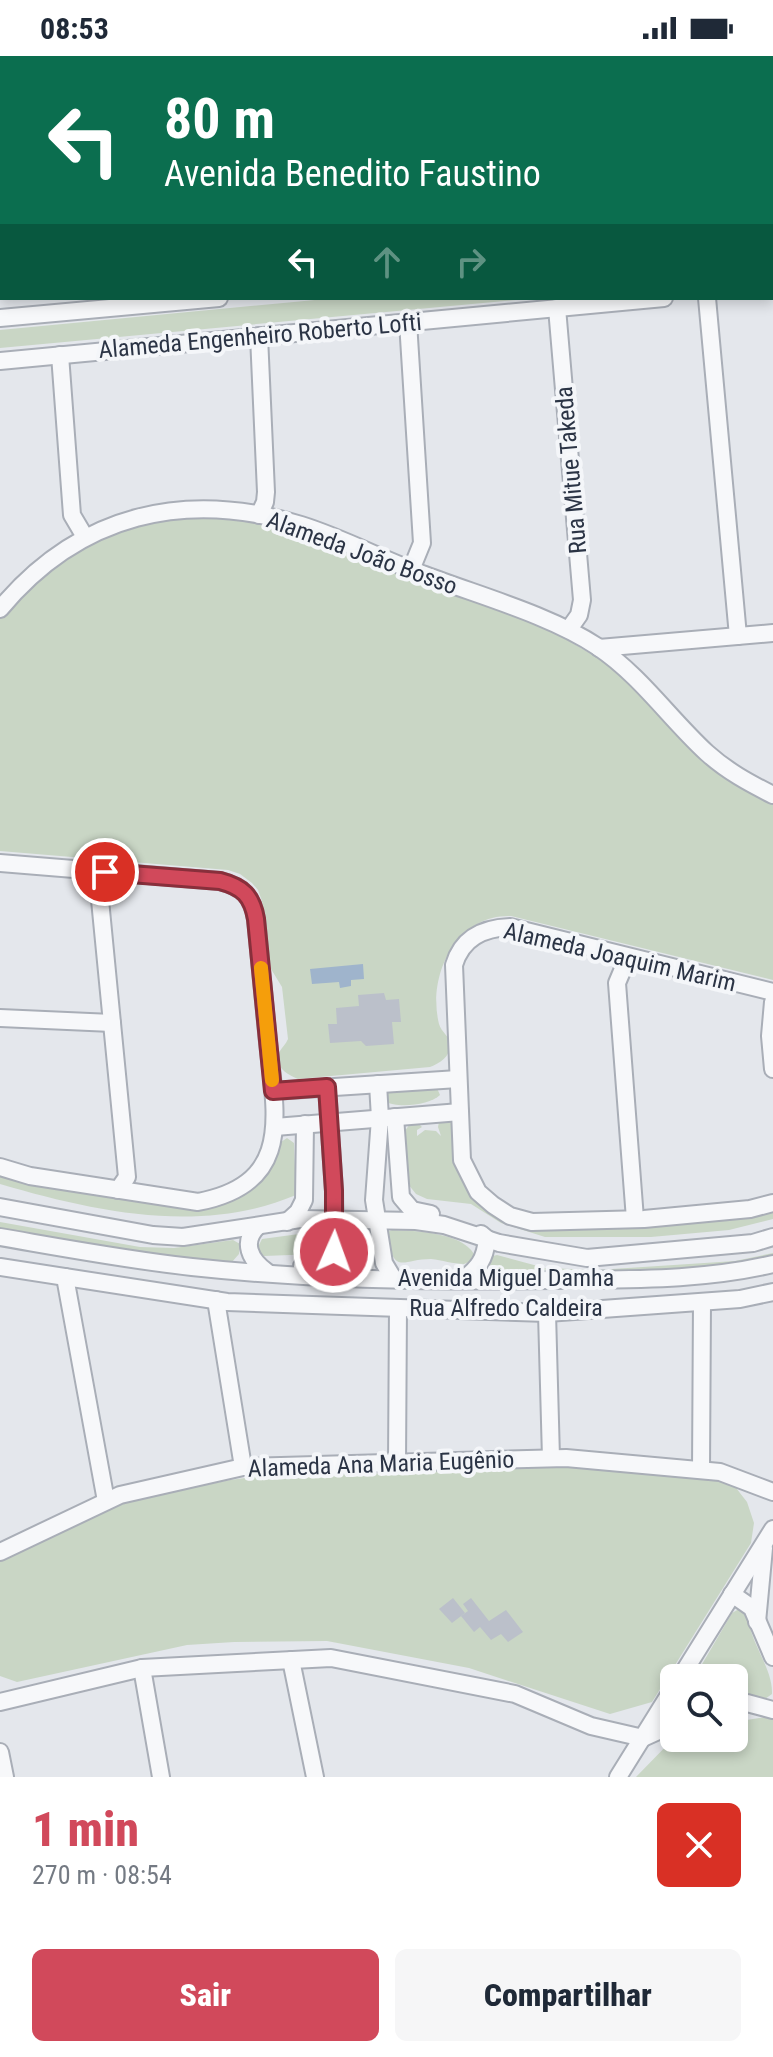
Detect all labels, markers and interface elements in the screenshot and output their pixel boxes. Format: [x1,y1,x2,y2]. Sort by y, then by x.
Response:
text: 08:53 [40,11,109,46]
text: 80 m [164,86,275,152]
icon: left [32,88,136,192]
text: Avenida Benedito Faustino [164,153,541,195]
icon: left [281,240,325,284]
icon: ahead [365,240,409,284]
icon: right [449,240,493,284]
street label: Alameda Engenheiro Roberto Lofti [97,308,423,364]
street label: Rua Mitue Takeda [550,385,592,555]
street label: Alameda João Bosso [263,505,461,601]
pin [71,838,139,906]
icon: arrive [83,850,127,894]
street label: Alameda Joaquim Marim [501,917,739,997]
position arrow [292,1210,376,1294]
street label: Avenida Miguel Damha [398,1264,614,1292]
street label: Rua Alfredo Caldeira [409,1294,603,1322]
street label: Alameda Ana Maria Eugênio [247,1445,515,1483]
map controls [660,1664,748,1752]
button: search [660,1664,748,1752]
text: 1 min [32,1801,139,1858]
button: close [657,1803,741,1887]
text: 270 m · 08:54 [32,1860,172,1890]
button: Sair [32,1949,379,2041]
button: Compartilhar [395,1949,741,2041]

